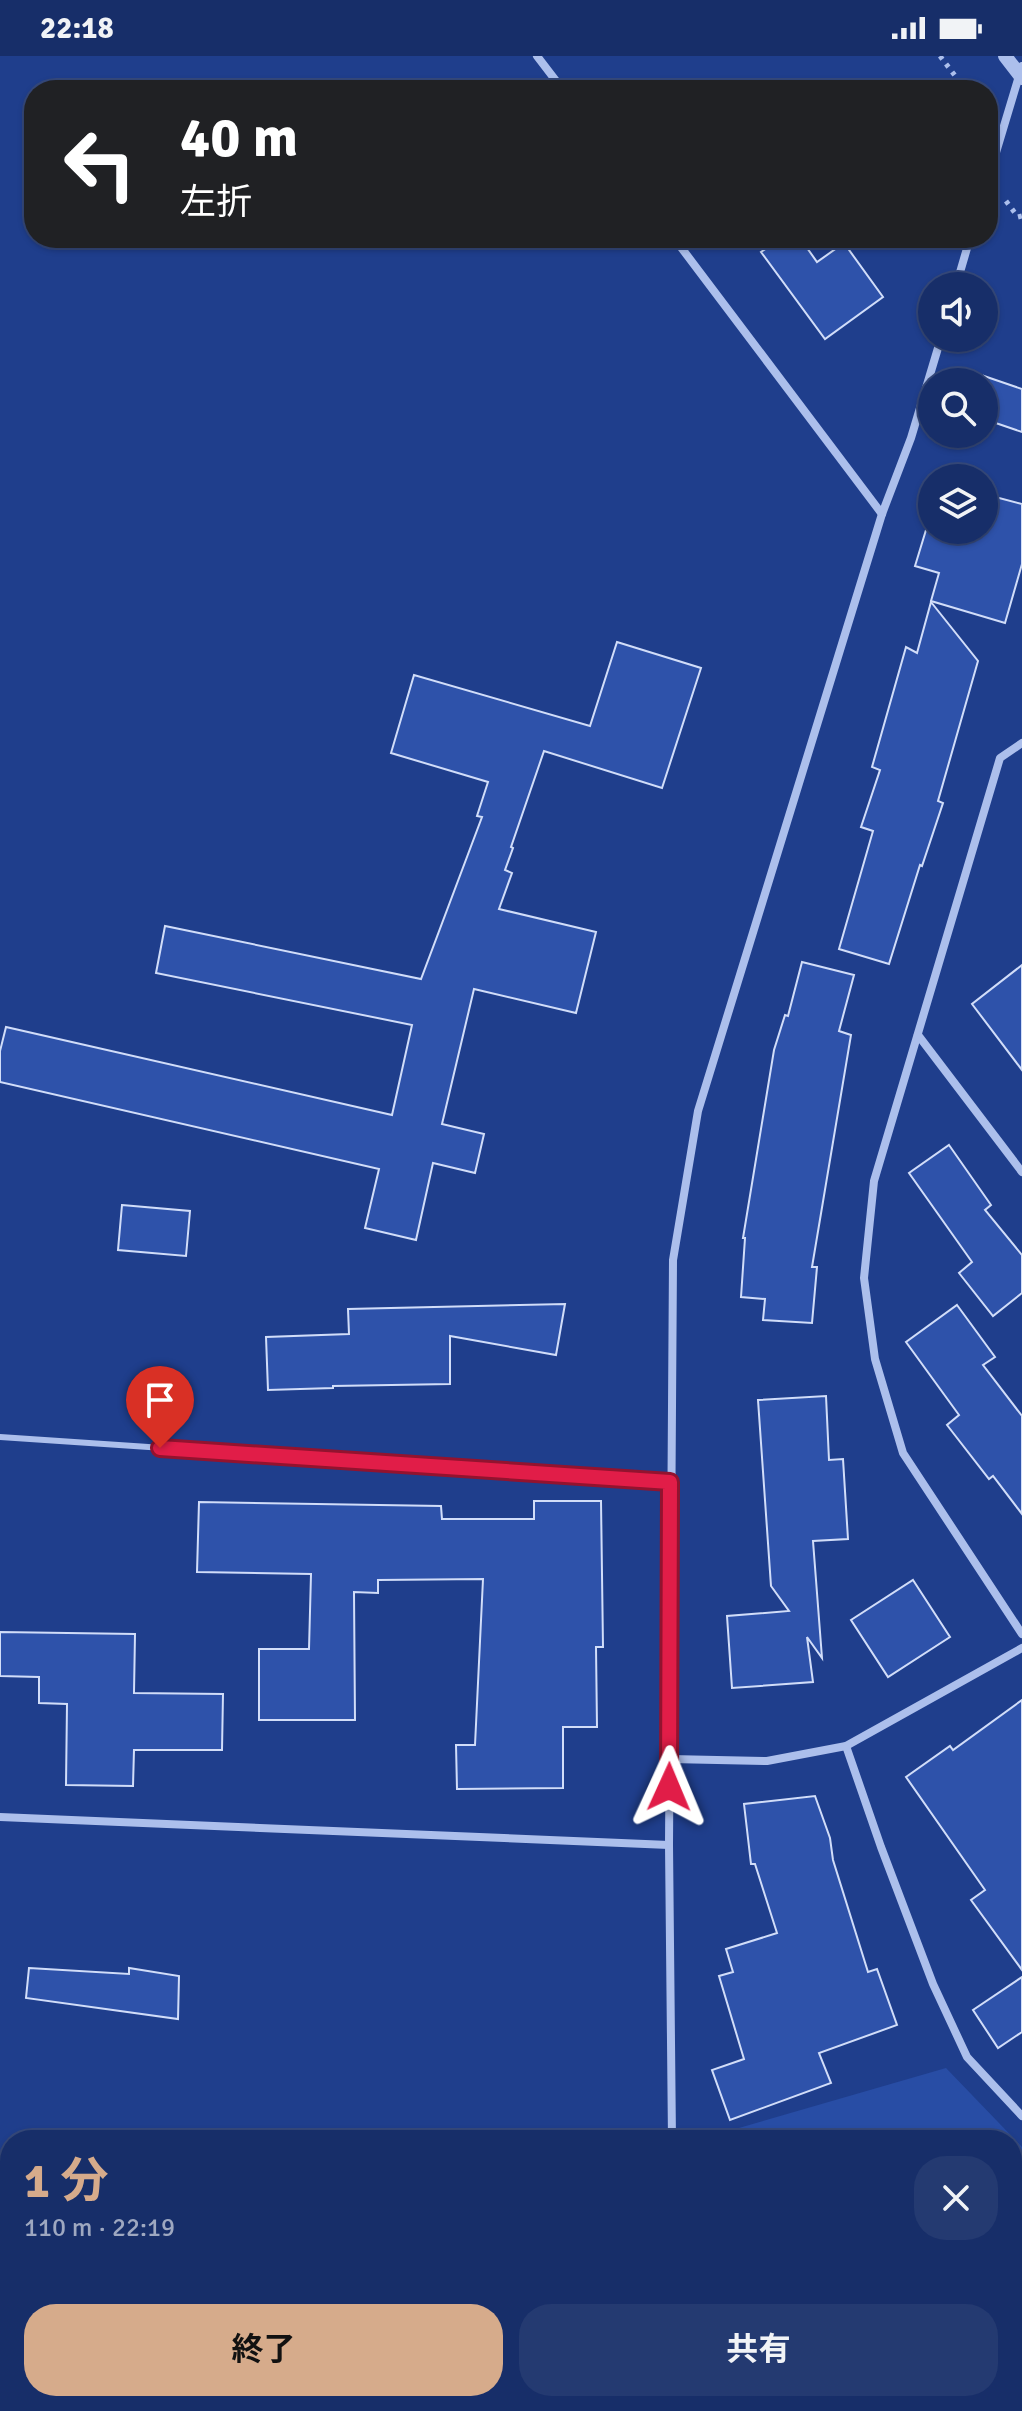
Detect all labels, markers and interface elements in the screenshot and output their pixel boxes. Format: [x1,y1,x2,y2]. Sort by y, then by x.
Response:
text: 22:18 [40,10,114,47]
text: 40 m [180,103,298,172]
icon: left [48,112,152,216]
text: 左折 [180,180,252,225]
map controls [918,272,998,544]
button: sound [918,272,998,352]
button: search [918,368,998,448]
button: layers [918,464,998,544]
pin [126,1366,194,1448]
icon: arrive [138,1378,182,1422]
position arrow [627,1745,711,1829]
text: 1 分 [24,2152,108,2211]
button: close [914,2156,998,2240]
text: 110 m · 22:19 [24,2212,175,2244]
button: 終了 [24,2304,503,2396]
button: 共有 [519,2304,998,2396]

